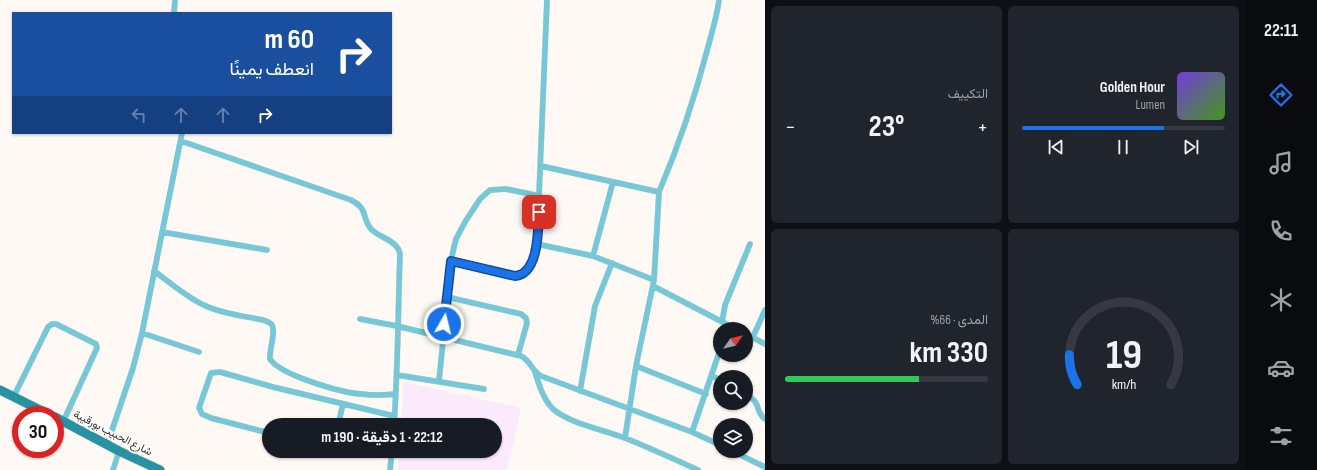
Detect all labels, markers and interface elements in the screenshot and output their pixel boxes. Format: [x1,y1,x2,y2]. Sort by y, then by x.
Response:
text: 22:11 [1264,20,1298,41]
text: 60 m [265,23,314,56]
icon: right [328,28,380,80]
text: انعطف يمينًا [229,59,314,80]
text: Golden Hour [1100,78,1165,97]
icon: directions [1267,81,1295,109]
text: التكييف [948,86,988,102]
text: Lumen [1136,97,1165,113]
icon: left [128,104,150,126]
icon: ahead [170,104,192,126]
icon: ahead [212,104,234,126]
icon: right [254,104,276,126]
text: 23° [868,109,905,145]
text: − [785,114,796,141]
text: + [977,114,988,141]
icon: previous [1045,136,1067,158]
icon: pause [1112,136,1134,158]
icon: next [1180,136,1202,158]
icon: music [1267,149,1295,177]
pin [522,195,556,229]
icon: arrive [528,201,550,223]
icon: phone [1267,217,1295,245]
icon: climate [1267,286,1295,314]
position arrow [423,303,465,345]
text: المدى · 66% [930,312,988,328]
north arrow [713,322,753,362]
map controls [713,322,753,458]
text: 19 [1105,330,1142,379]
text: 330 km [910,335,988,371]
icon: car [1267,354,1295,382]
button: search [713,370,753,410]
text: km/h [1111,375,1136,392]
speed limit sign: 30 [12,406,64,458]
street label: شارع الحبيب بورقيبة [71,408,155,459]
button: layers [713,418,753,458]
icon: filters [1267,422,1295,450]
text: 22:12 · 1 دقيقة · 190 m [321,428,443,447]

